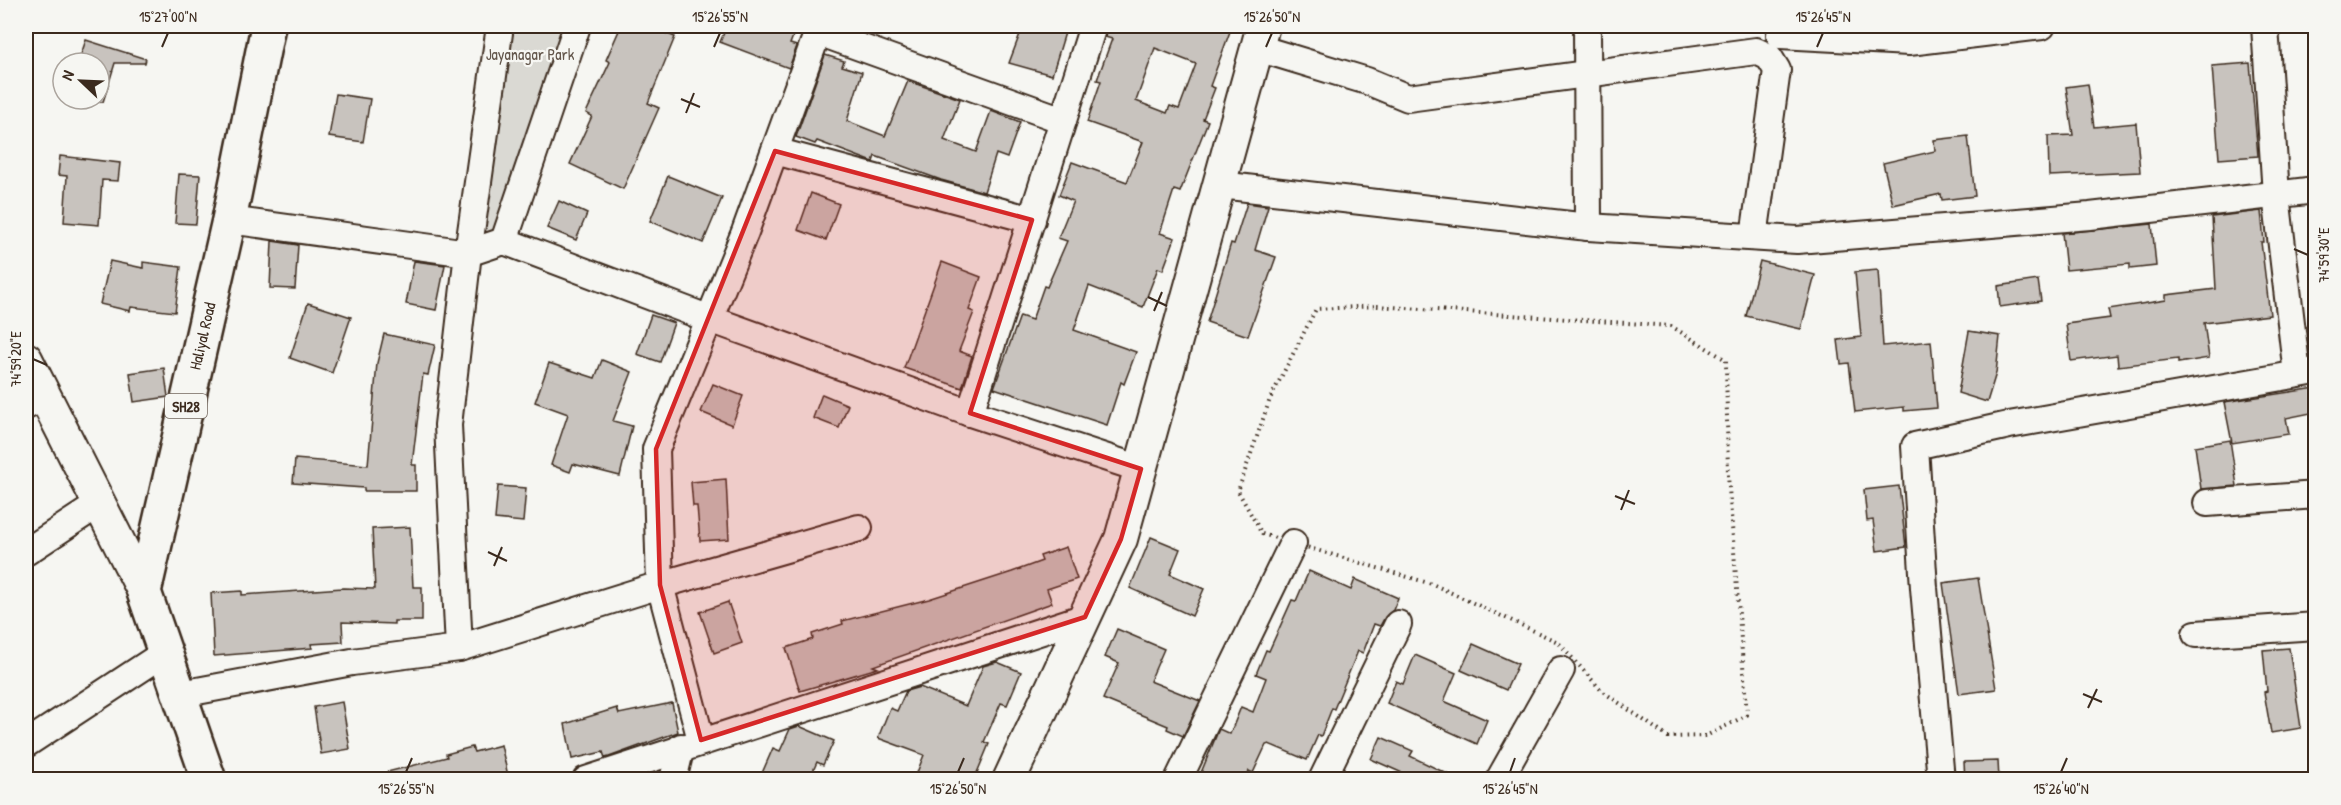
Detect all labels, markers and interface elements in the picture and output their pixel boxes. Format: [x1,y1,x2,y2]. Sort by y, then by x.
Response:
text: 15°27'00"N [139,6,197,27]
text: 15°26'55"N [692,6,748,27]
text: 15°26'50"N [1244,6,1300,27]
text: 15°26'45"N [1795,6,1851,27]
park label: Jayanagar Park [486,43,575,65]
north arrow [51,51,111,111]
text: N [55,66,79,83]
text: 74°59'30"E [2313,227,2334,283]
street label: Haliyal Road [184,300,220,372]
text: 74°59'20"E [5,331,26,387]
road number: SH28 [165,394,207,418]
text: 15°26'55"N [378,778,434,799]
text: 15°26'50"N [930,778,986,799]
text: 15°26'45"N [1482,778,1538,799]
text: 15°26'40"N [2033,778,2089,799]

